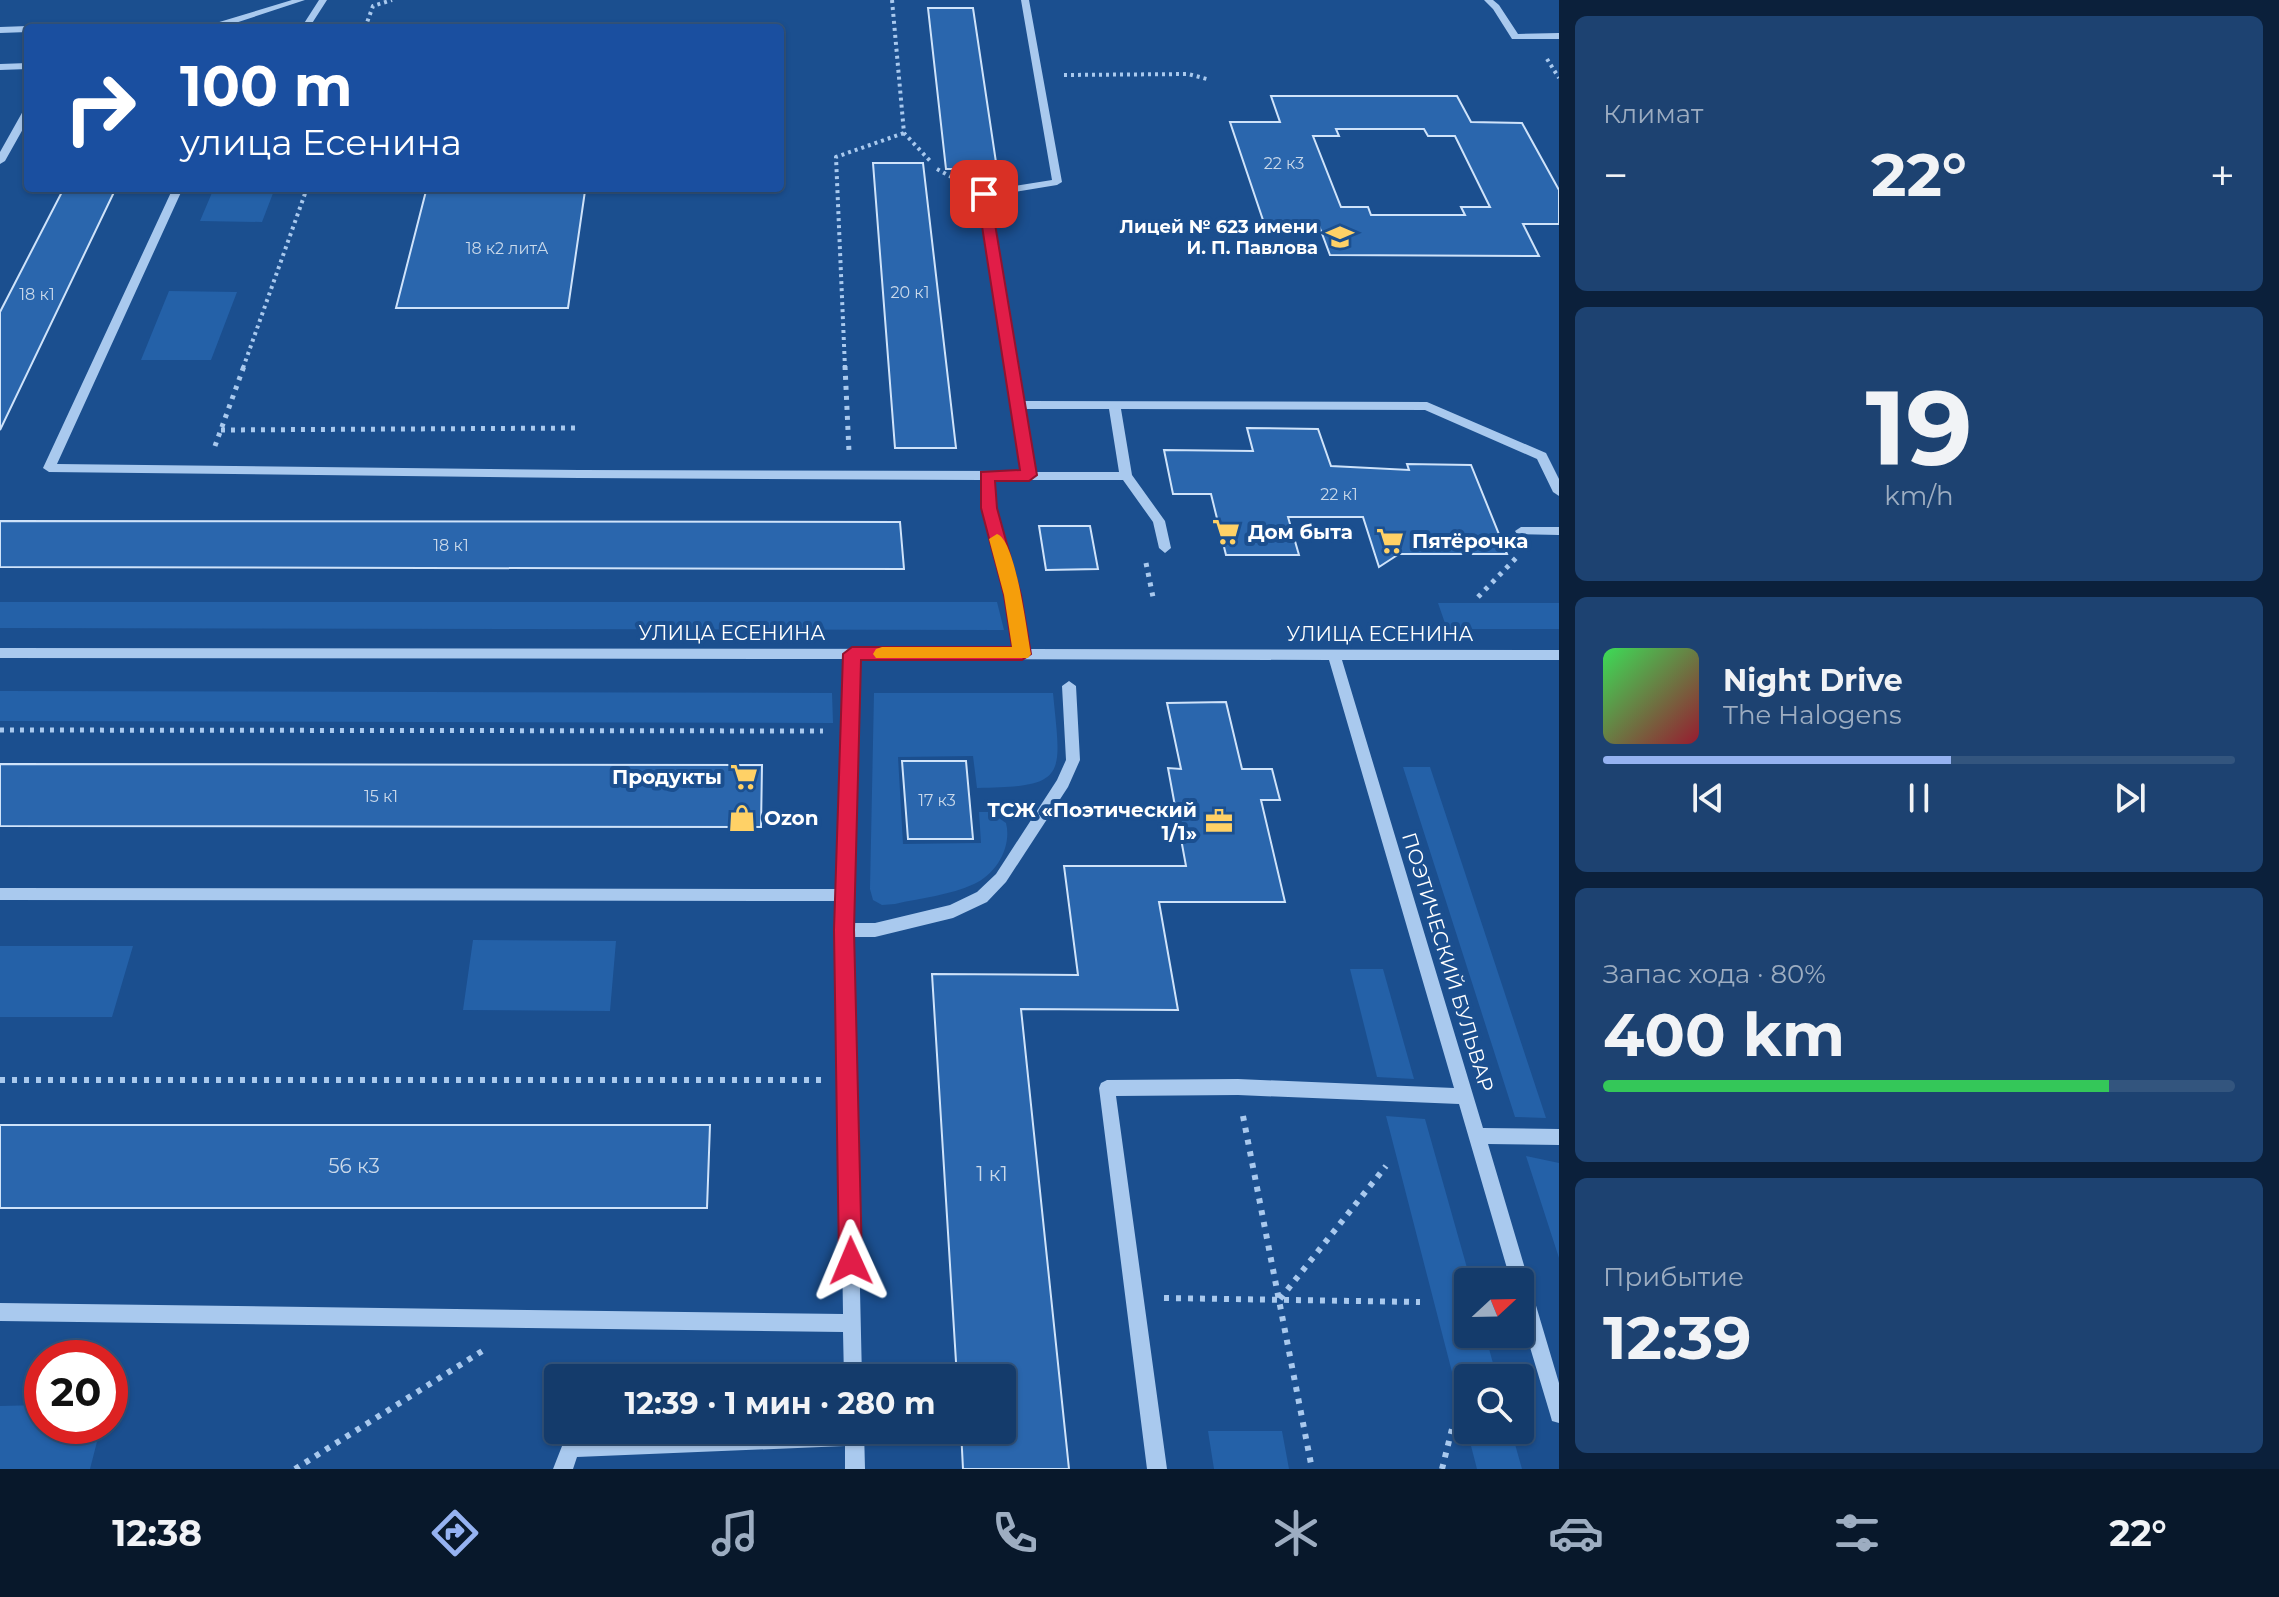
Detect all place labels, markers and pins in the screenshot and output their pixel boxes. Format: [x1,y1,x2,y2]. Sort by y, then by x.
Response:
pin [950,160,1018,228]
place label: Лицей № 623 имени И. П. Павлова [1120,216,1318,259]
school or university icon: Лицей № 623 имени И. П. Павлова [1325,222,1355,252]
supermarket icon: Дом быта [1211,517,1241,547]
place label: Дом быта [1248,520,1353,544]
supermarket icon: Пятёрочка [1375,526,1405,556]
place label: Пятёрочка [1412,529,1528,553]
supermarket icon: Продукты [729,762,759,792]
place label: Продукты [612,765,722,789]
place label: ТСЖ «Поэтический 1/1» [987,798,1197,845]
shop icon: Ozon [727,803,757,833]
place label: Ozon [764,806,819,830]
office icon: ТСЖ «Поэтический 1/1» [1204,806,1234,836]

